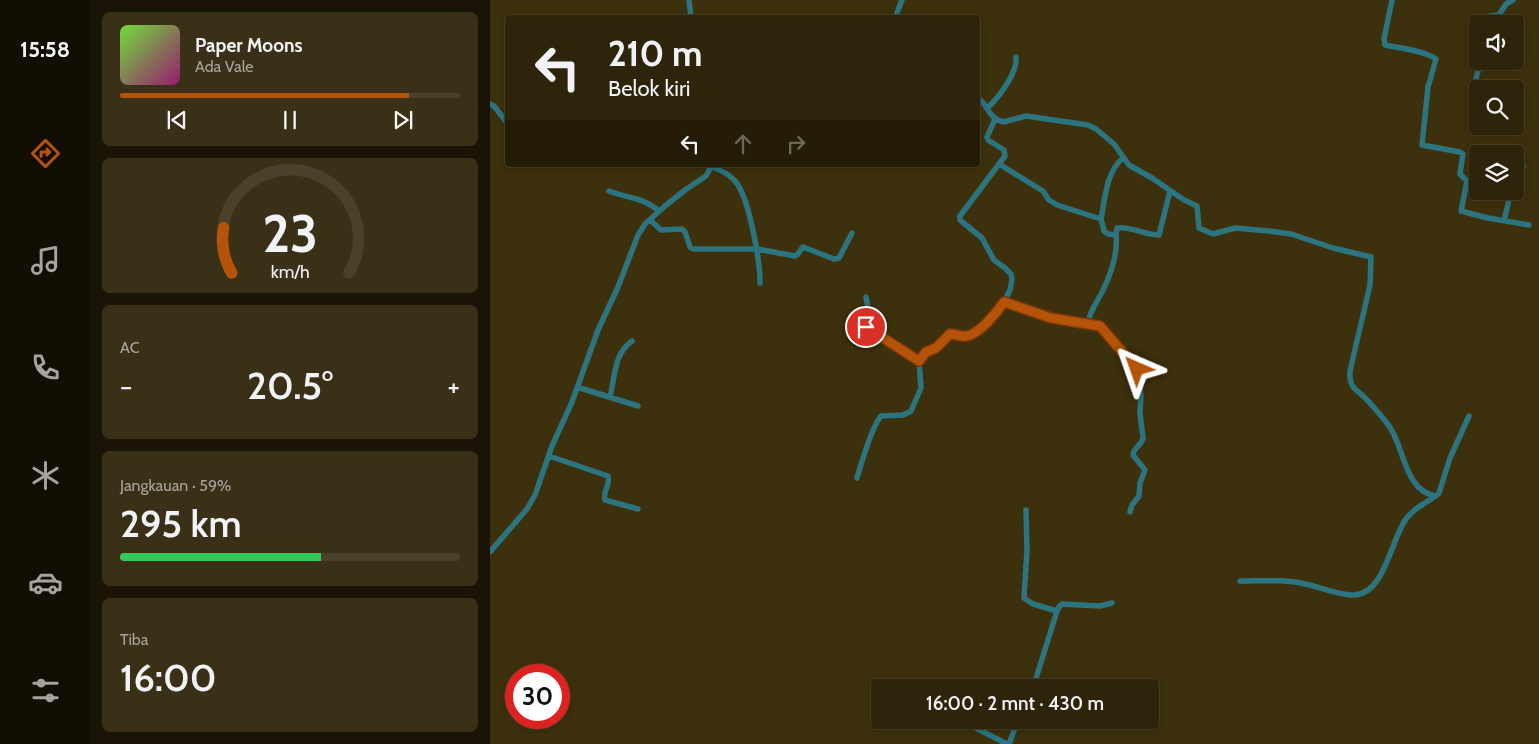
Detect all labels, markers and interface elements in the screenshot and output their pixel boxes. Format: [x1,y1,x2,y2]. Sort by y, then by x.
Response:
map controls [1469,15,1524,200]
button: sound [1469,15,1524,70]
text: 210 m [608,32,702,75]
text: Paper Moons [195,34,303,57]
icon: left [525,35,590,100]
text: 15:58 [20,36,70,63]
text: Ada Vale [195,57,254,76]
text: Belok kiri [608,75,691,102]
button: search [1469,80,1524,135]
icon: previous [163,106,191,134]
icon: pause [276,106,304,134]
icon: next [389,106,417,134]
icon: left [676,130,704,158]
icon: ahead [729,130,757,158]
icon: right [782,130,810,158]
icon: directions [28,136,63,171]
button: layers [1469,145,1524,200]
text: 23 [262,202,318,265]
icon: music [28,243,63,278]
text: km/h [270,261,310,282]
pin [845,306,887,348]
icon: arrive [852,313,880,341]
text: AC [120,338,140,357]
position arrow [1110,342,1162,394]
icon: phone [28,350,63,385]
text: 20.5° [247,362,333,409]
text: − [120,369,132,403]
text: + [448,369,460,403]
icon: climate [28,458,63,493]
text: Jangkauan · 59% [120,476,231,495]
text: 295 km [120,500,242,547]
icon: car [28,565,63,600]
text: Tiba [120,630,148,649]
text: 16:00 [120,654,217,701]
speed limit sign: 30 [505,664,570,729]
icon: filters [28,673,63,708]
text: 16:00 · 2 mnt · 430 m [926,692,1104,715]

